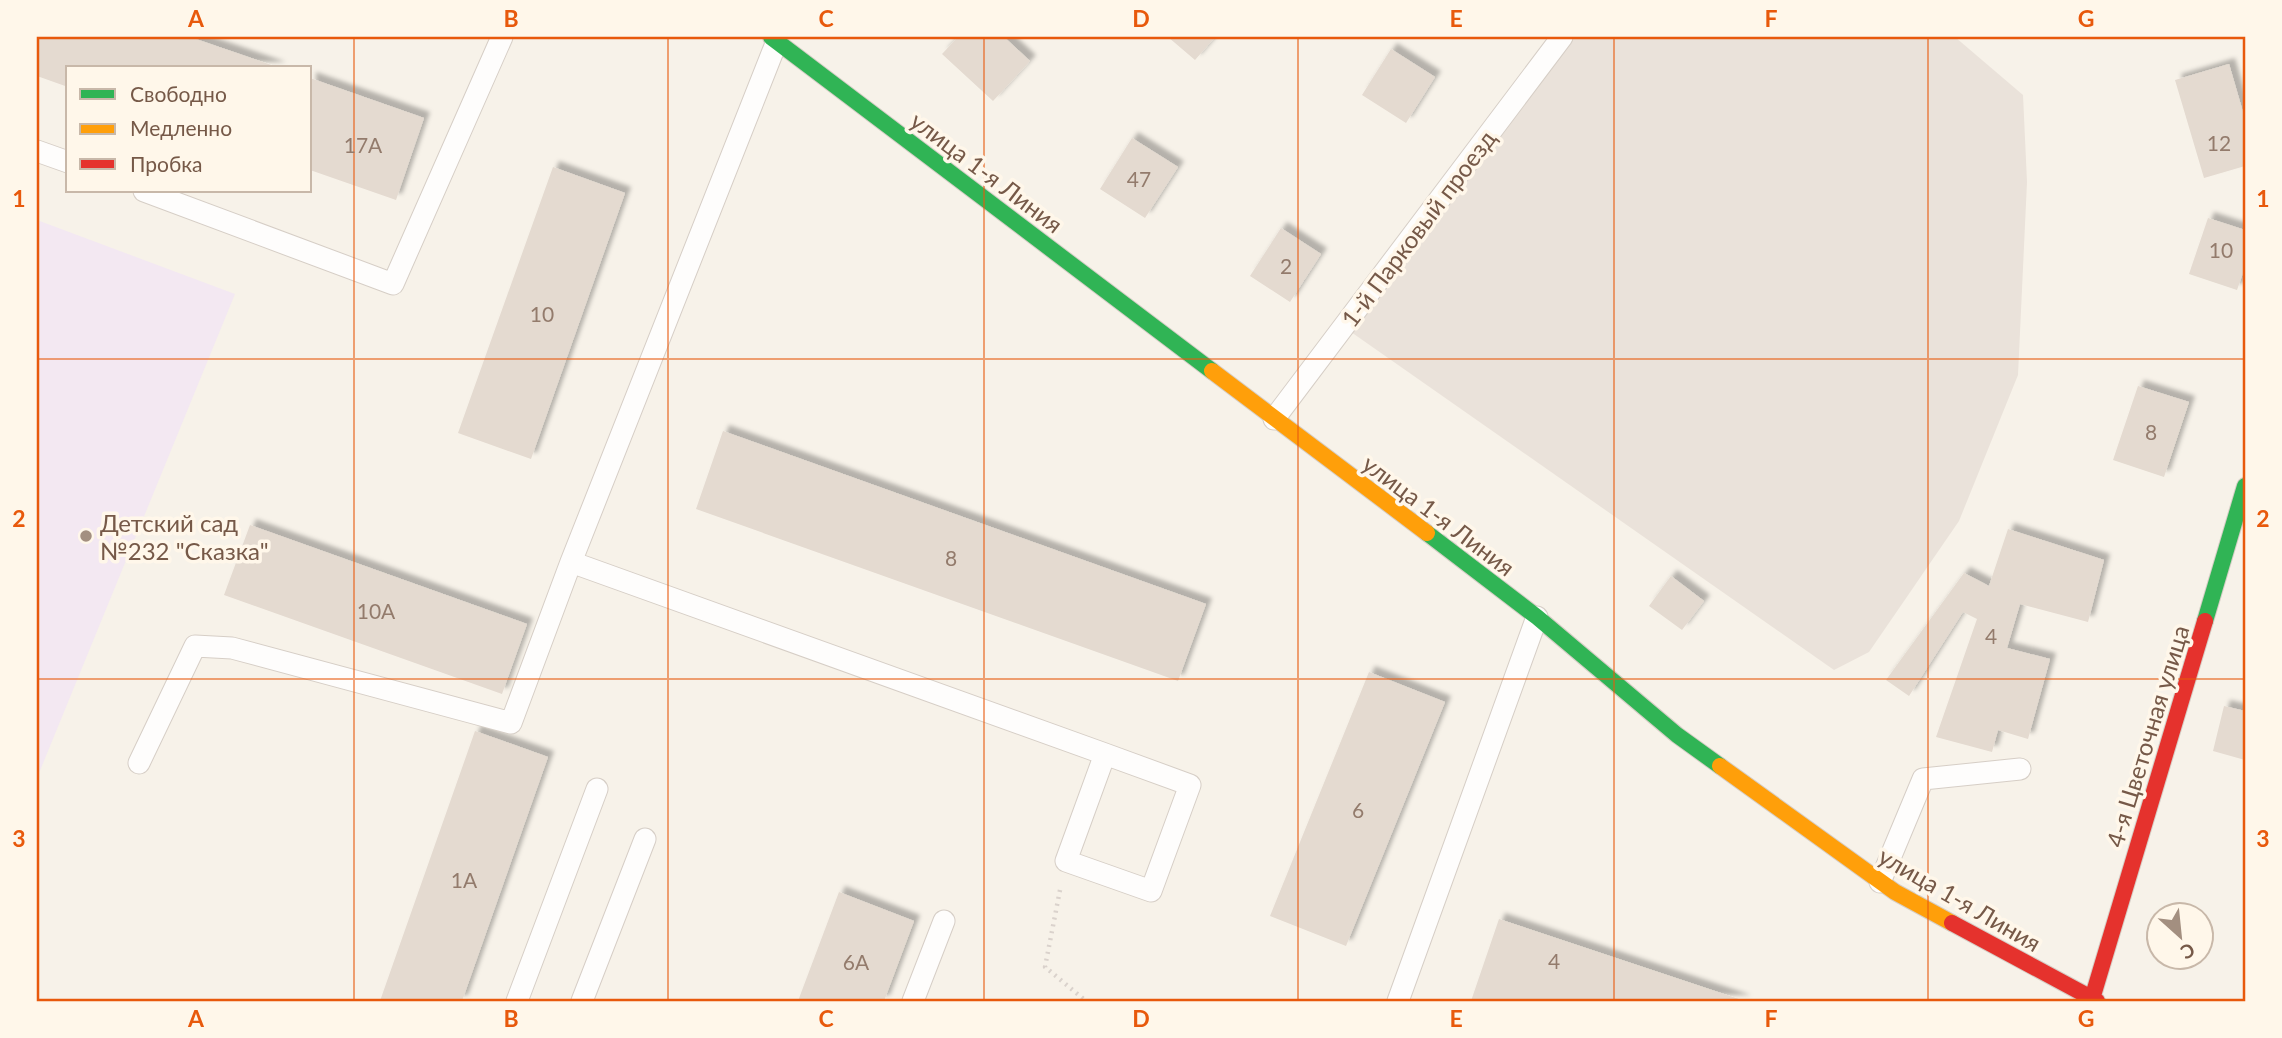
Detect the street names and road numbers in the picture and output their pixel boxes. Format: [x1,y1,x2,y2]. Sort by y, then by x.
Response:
street label: улица 1-я Линия [905,105,1069,239]
street label: 1-й Парковый проезд [1335,124,1502,332]
street label: улица 1-я Линия [1357,448,1521,582]
street label: 4-я Цветочная улица [2099,622,2195,850]
street label: улица 1-я Линия [1874,841,2046,957]

